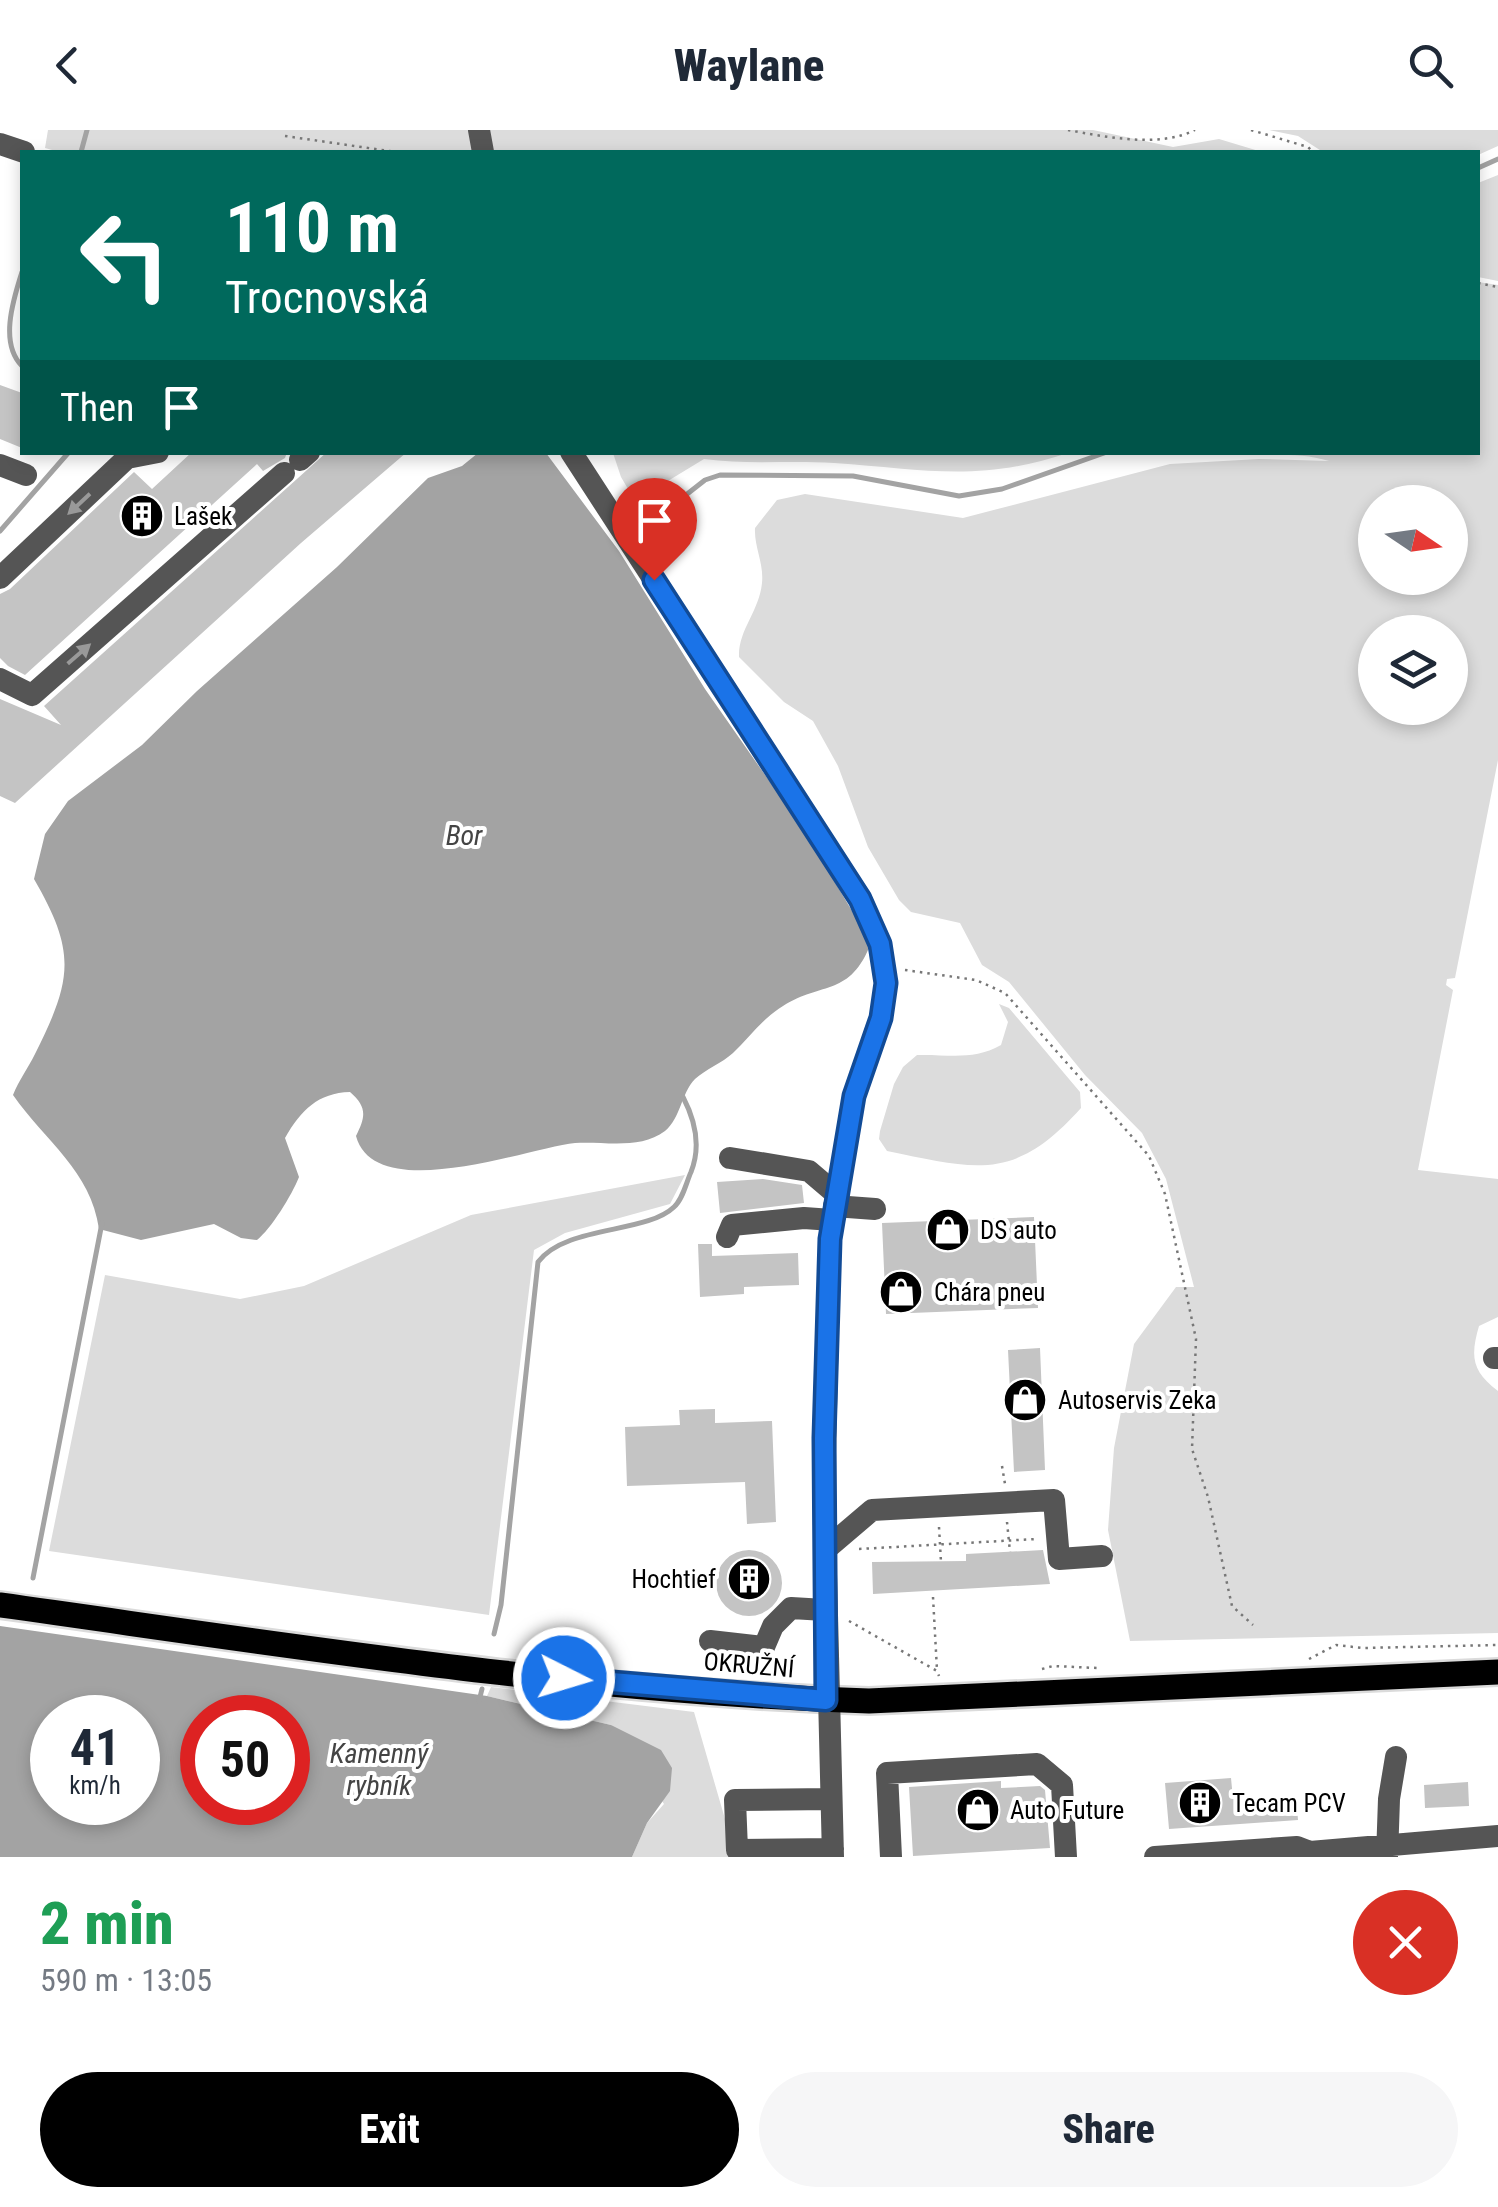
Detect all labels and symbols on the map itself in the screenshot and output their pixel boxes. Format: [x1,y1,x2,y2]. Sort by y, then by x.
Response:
pin [612,478,697,581]
north arrow [1358,485,1468,595]
one-way arrow [67,492,91,515]
building icon: Lašek [119,493,165,539]
place label: Lašek [174,502,233,531]
one-way arrow [66,644,91,666]
water label: Bor [446,819,483,852]
shop icon: DS auto [925,1207,971,1253]
place label: DS auto [980,1216,1057,1245]
shop icon: Chára pneu [878,1269,924,1315]
place label: Chára pneu [934,1278,1045,1307]
shop icon: Autoservis Zeka [1002,1377,1048,1423]
place label: Autoservis Zeka [1058,1386,1216,1415]
building icon: Hochtief [726,1556,772,1602]
place label: Hochtief [632,1565,716,1594]
position arrow [512,1626,616,1730]
street label: OKRUŽNÍ [703,1646,796,1683]
speed limit sign: 50 [180,1695,310,1825]
water label: Kamenný rybník [330,1737,430,1802]
building icon: Tecam PCV [1177,1780,1223,1826]
shop icon: Auto Future [955,1787,1001,1833]
place label: Tecam PCV [1232,1789,1346,1818]
place label: Auto Future [1010,1796,1124,1825]

